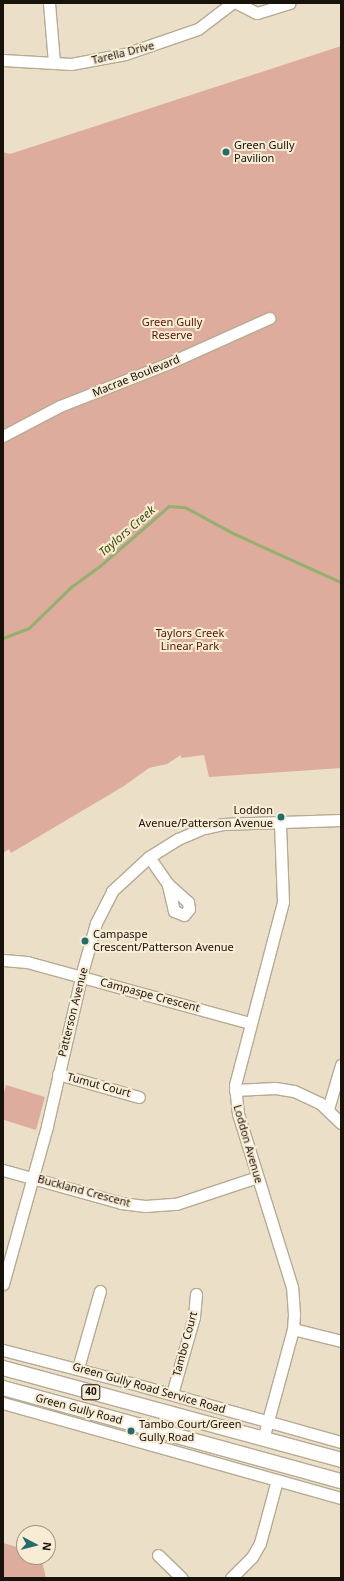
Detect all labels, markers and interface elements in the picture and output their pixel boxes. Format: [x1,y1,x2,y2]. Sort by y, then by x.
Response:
street label: Tarella Drive [90,39,156,67]
place label: Green Gully Pavilion [234,139,294,165]
marker: Green Gully Pavilion [221,147,231,157]
park label: Green Gully Reserve [142,316,202,342]
street label: Macrae Boulevard [90,352,182,400]
water label: Taylors Creek [96,503,158,559]
park label: Taylors Creek Linear Park [156,627,224,653]
place label: Loddon Avenue/Patterson Avenue [139,804,273,830]
marker: Loddon Avenue/Patterson Avenue [276,812,286,822]
place label: Campaspe Crescent/Patterson Avenue [93,928,234,954]
marker: Campaspe Crescent/Patterson Avenue [80,936,90,946]
street label: Patterson Avenue [56,966,90,1058]
street label: Campaspe Crescent [99,975,201,1015]
street label: Tumut Court [66,1070,132,1100]
street label: Loddon Avenue [231,1103,265,1185]
street label: Buckland Crescent [36,1172,132,1210]
street label: Tambo Court [170,1310,200,1378]
street label: Green Gully Road Service Road [71,1360,227,1416]
road number: 40 [81,1384,101,1400]
street label: Green Gully Road [34,1391,124,1427]
place label: Tambo Court/Green Gully Road [139,1418,242,1444]
marker: Tambo Court/Green Gully Road [126,1426,136,1436]
north arrow [16,1525,56,1565]
text: N [39,1541,55,1552]

